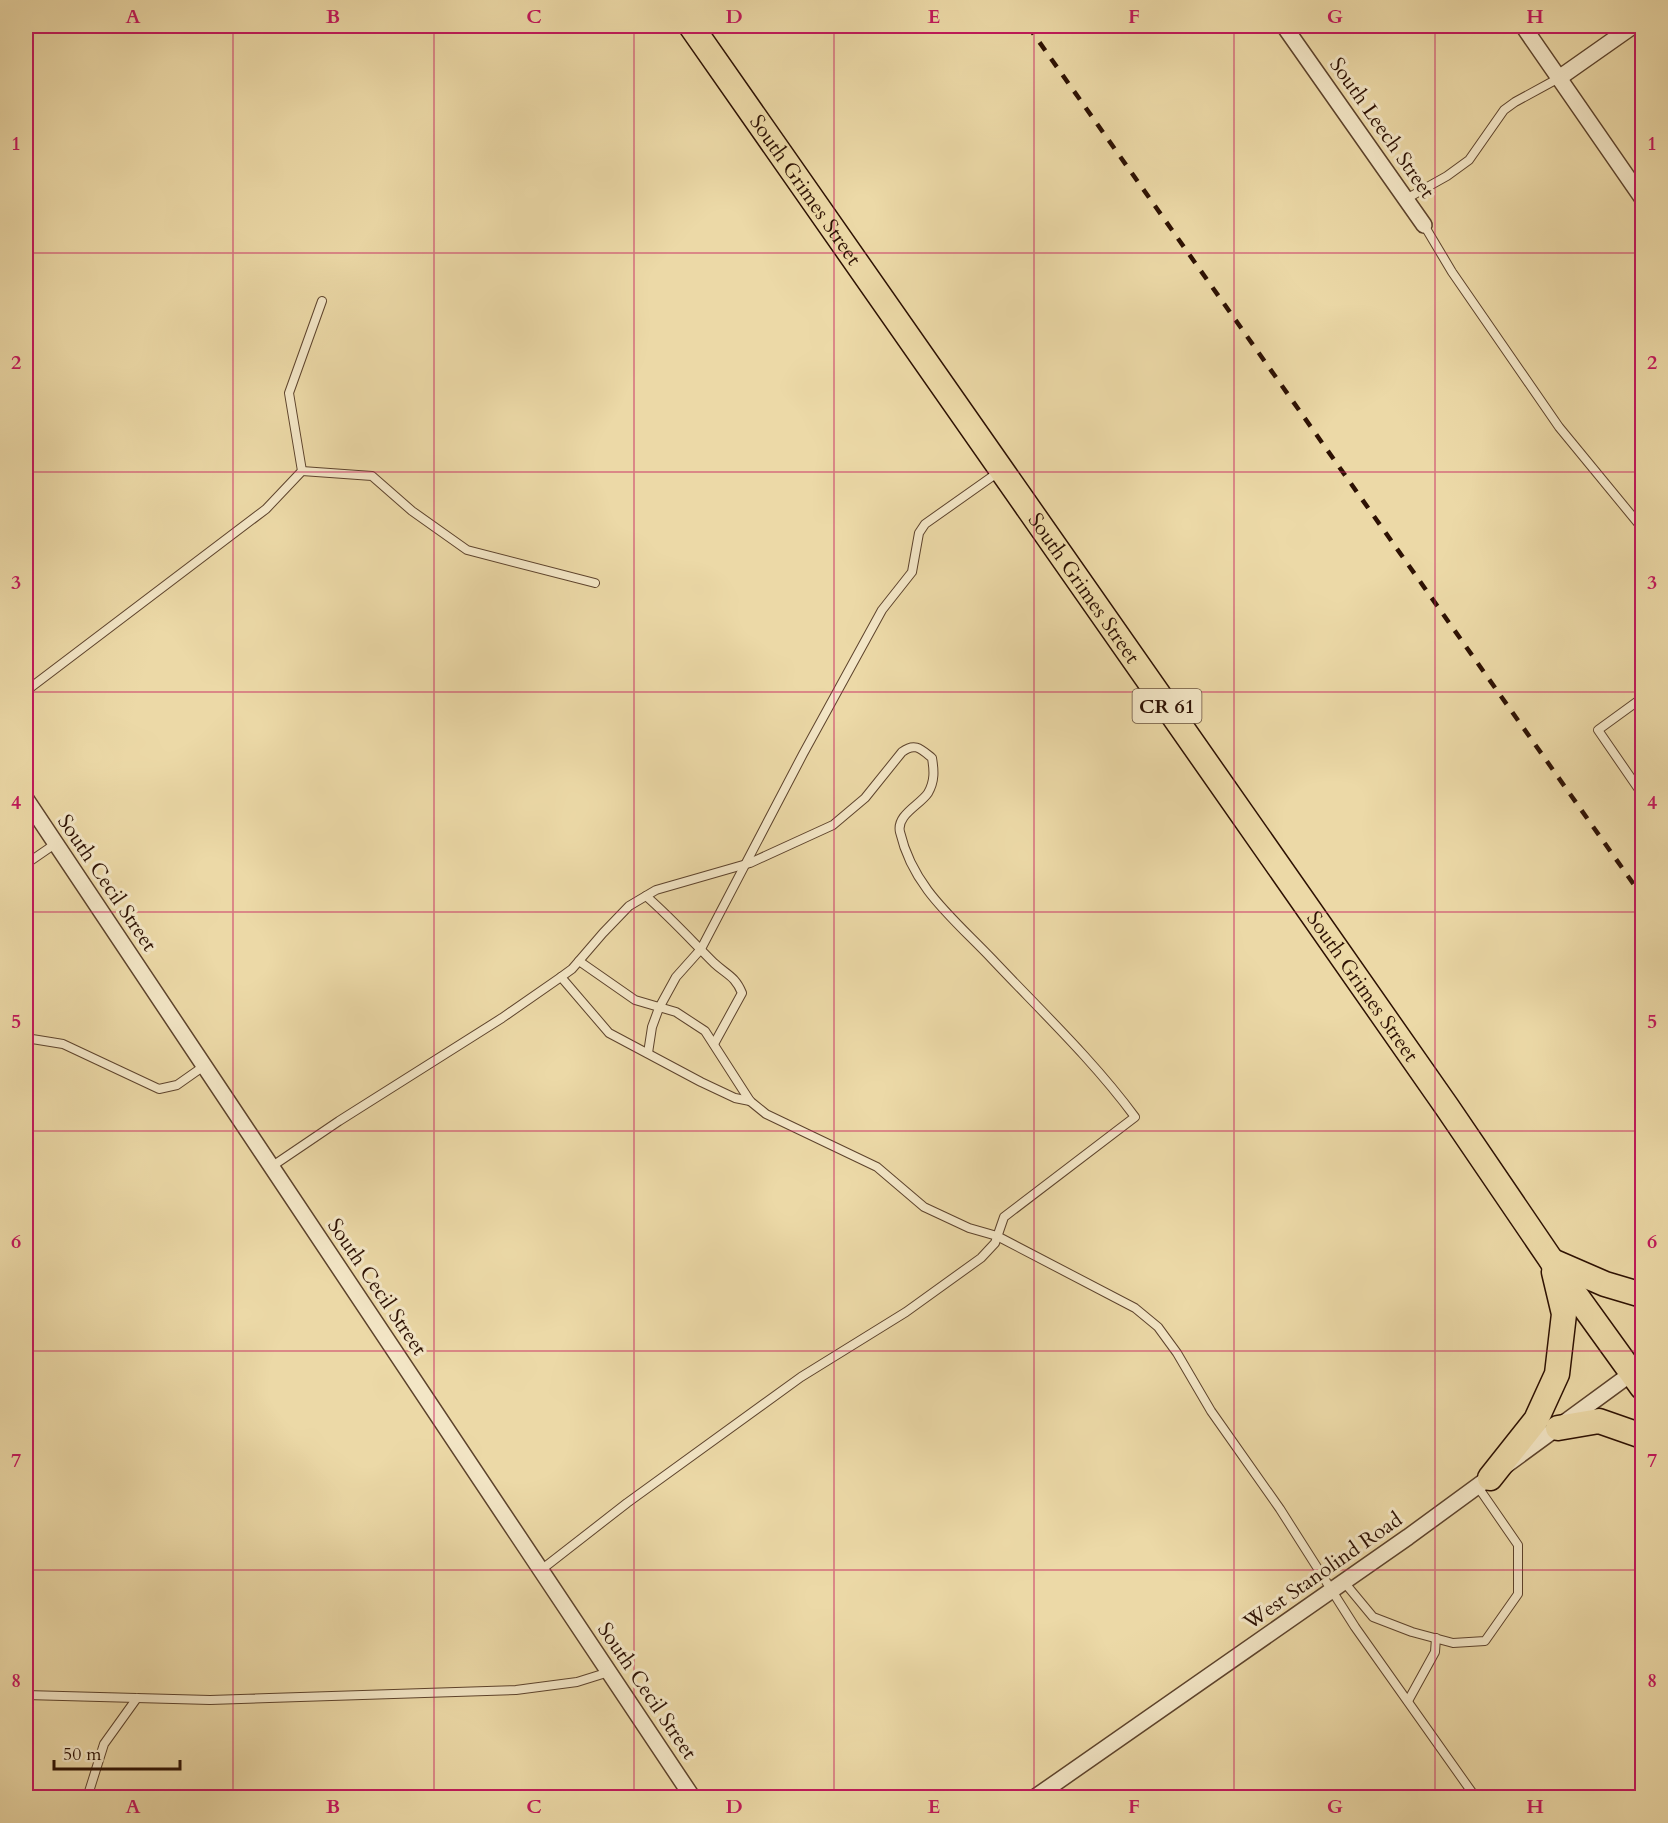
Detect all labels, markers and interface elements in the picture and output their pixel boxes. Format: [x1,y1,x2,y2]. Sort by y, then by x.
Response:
text: A [125,3,141,30]
text: B [326,3,340,30]
text: C [526,3,542,30]
text: D [725,3,743,30]
text: E [928,3,940,30]
text: F [1128,3,1140,30]
text: G [1327,3,1343,30]
text: H [1526,3,1544,30]
street label: South Leech Street [1322,52,1442,205]
street label: South Grimes Street [743,109,869,271]
text: 1 [11,130,21,157]
text: 1 [1647,130,1657,157]
text: 2 [11,349,21,376]
text: 2 [1647,349,1657,376]
street label: South Grimes Street [1021,507,1147,670]
text: 3 [11,569,21,596]
text: 3 [1647,569,1657,596]
road number: CR 61 [1132,689,1202,723]
text: 4 [11,789,21,816]
text: 4 [1647,789,1657,816]
street label: South Cecil Street [50,809,164,958]
street label: South Grimes Street [1300,905,1426,1068]
text: 5 [11,1008,21,1035]
text: 5 [1647,1008,1657,1035]
street label: South Cecil Street [320,1213,434,1362]
text: 6 [11,1228,21,1255]
text: 6 [1647,1228,1657,1255]
text: 7 [11,1447,21,1474]
text: 7 [1647,1447,1657,1474]
street label: West Stanolind Road [1237,1505,1408,1637]
street label: South Cecil Street [590,1617,704,1766]
text: 8 [11,1667,21,1694]
text: 8 [1647,1667,1657,1694]
scale bar [54,1733,180,1771]
text: 50 m [63,1742,102,1767]
text: A [125,1793,141,1820]
text: B [326,1793,340,1820]
text: C [526,1793,542,1820]
text: D [725,1793,743,1820]
text: E [928,1793,940,1820]
text: F [1128,1793,1140,1820]
text: G [1327,1793,1343,1820]
text: H [1526,1793,1544,1820]

